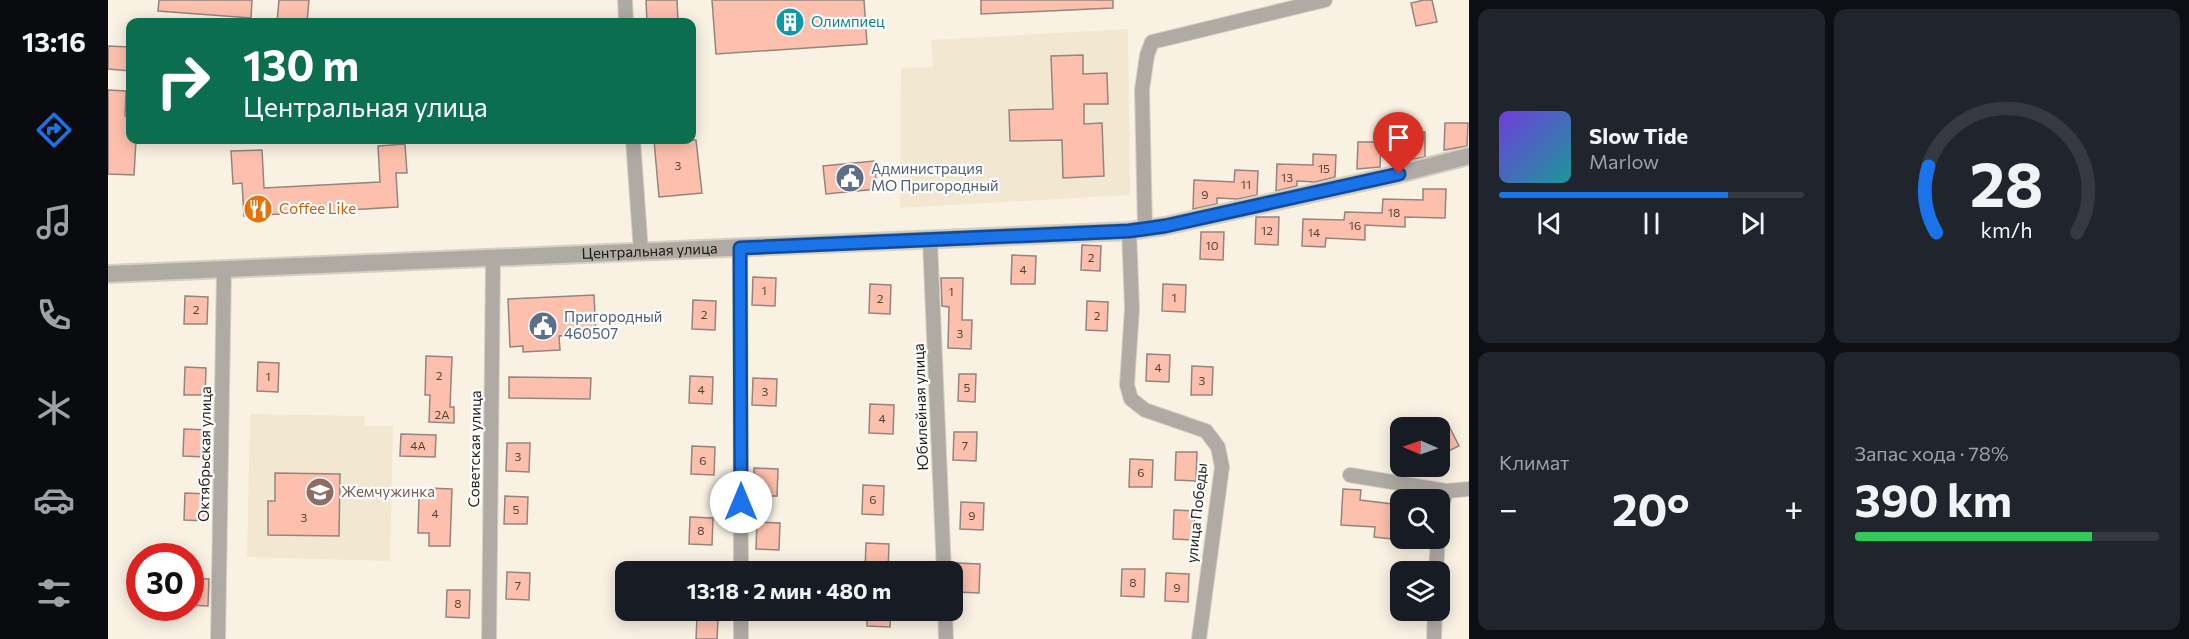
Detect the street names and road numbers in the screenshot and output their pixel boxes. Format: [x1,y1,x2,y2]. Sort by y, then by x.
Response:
street label: Центральная улица [581,238,718,262]
street label: Юбилейная улица [909,343,931,471]
street label: Октябрьская улица [194,386,214,522]
street label: Советская улица [464,390,484,508]
street label: улица Победы [1182,462,1210,564]

